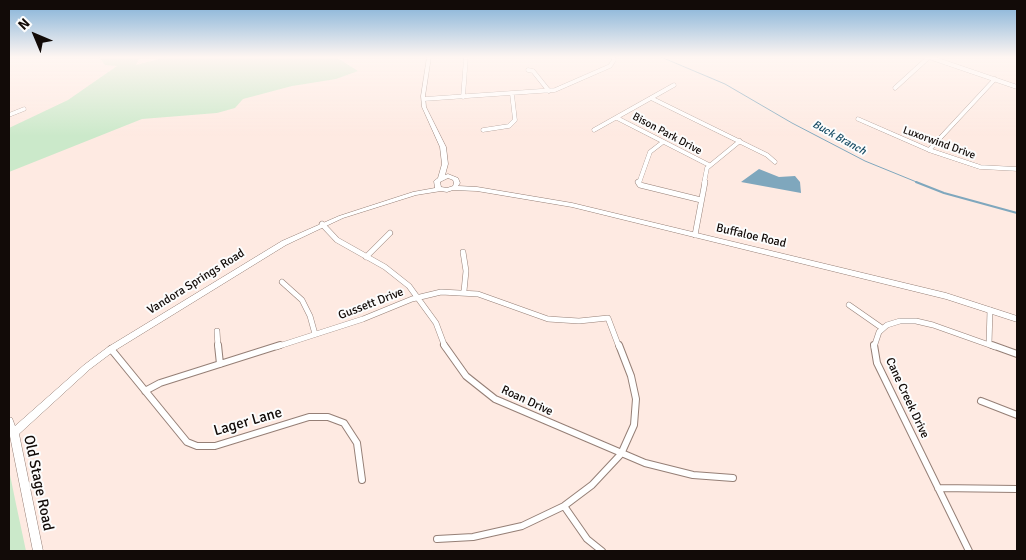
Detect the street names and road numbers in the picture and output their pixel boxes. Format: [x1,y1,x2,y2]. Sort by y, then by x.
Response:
street label: Bison Park Drive [630,110,704,158]
street label: Luxorwind Drive [901,124,977,162]
street label: Buffaloe Road [715,221,787,251]
street label: Vandora Springs Road [145,246,247,318]
street label: Gussett Drive [336,285,406,323]
street label: Cane Creek Drive [882,355,932,441]
street label: Roan Drive [499,383,555,419]
street label: Lager Lane [212,404,284,440]
street label: Old Stage Road [19,433,57,533]

